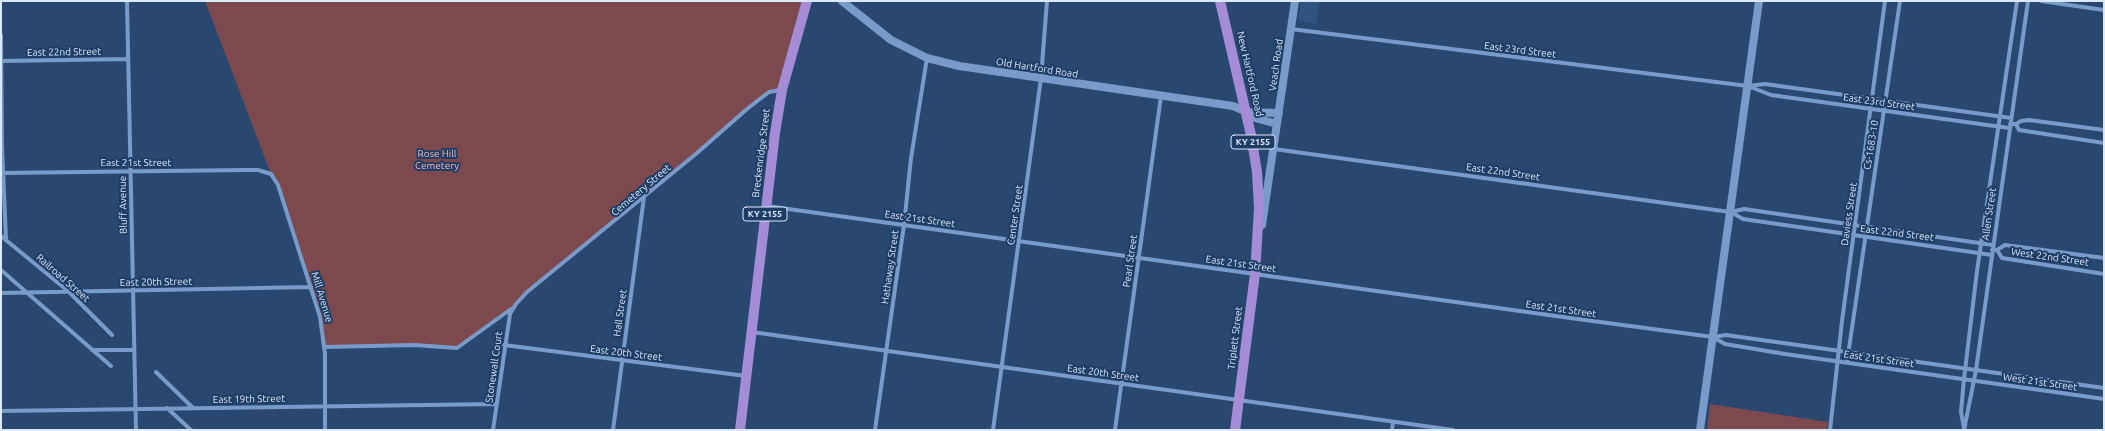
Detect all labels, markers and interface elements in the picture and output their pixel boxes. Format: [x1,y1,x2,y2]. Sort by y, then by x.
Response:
street label: New Hartford Road [1234,30,1266,118]
street label: Veach Road [1266,38,1286,92]
street label: East 23rd Street [1483,40,1557,60]
street label: East 22nd Street [27,45,101,59]
street label: Old Hartford Road [995,56,1079,80]
street label: East 23rd Street [1842,91,1916,113]
street label: Breckenridge Street [750,108,772,198]
street label: Cs-1683-10 [1861,119,1881,171]
road number: KY 2155 [1231,135,1275,149]
park label: Rose Hill Cemetery [415,148,459,172]
street label: East 21st Street [100,157,172,169]
street label: East 22nd Street [1465,161,1541,183]
street label: Cemetery Street [609,162,673,218]
street label: Bluff Avenue [116,176,130,234]
street label: Daviess Street [1839,182,1859,246]
street label: Center Street [1005,184,1025,246]
street label: Allen Street [1979,187,1999,241]
road number: KY 2155 [743,207,787,221]
street label: East 21st Street [884,208,956,230]
street label: East 22nd Street [1859,223,1935,243]
street label: Hathaway Street [879,229,901,305]
street label: Pearl Street [1120,234,1140,288]
street label: West 22nd Street [2010,246,2090,268]
street label: Railroad Street [34,251,92,305]
street label: East 21st Street [1205,253,1277,275]
street label: Mill Avenue [309,270,335,324]
street label: East 20th Street [120,275,192,289]
street label: Hall Street [611,289,629,337]
street label: East 21st Street [1525,298,1597,320]
street label: Triplett Street [1225,306,1245,370]
street label: Stonewall Court [483,330,505,404]
street label: East 20th Street [589,343,663,363]
street label: East 21st Street [1843,348,1915,370]
street label: East 20th Street [1066,362,1140,384]
street label: West 21st Street [2002,371,2078,393]
street label: East 19th Street [213,392,285,406]

